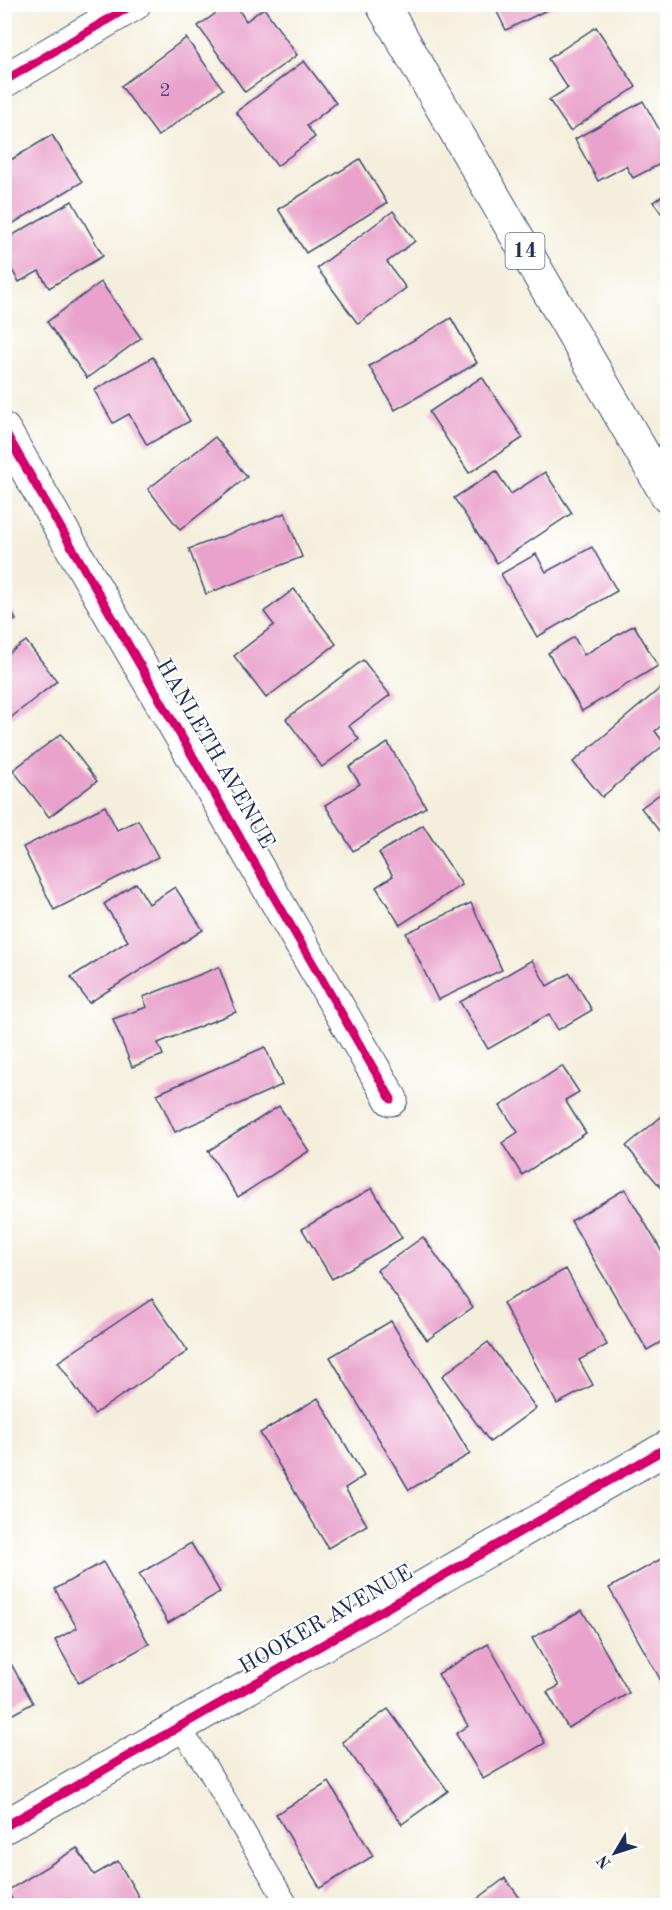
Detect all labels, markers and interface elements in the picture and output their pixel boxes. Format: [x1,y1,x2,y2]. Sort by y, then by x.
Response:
house number: 2 [159,81,171,101]
road number: 14 [506,233,544,269]
street label: HANLETH AVENUE [152,655,278,853]
street label: HOOKER AVENUE [235,1561,417,1679]
north arrow [585,1823,645,1883]
text: N [594,1851,615,1871]

